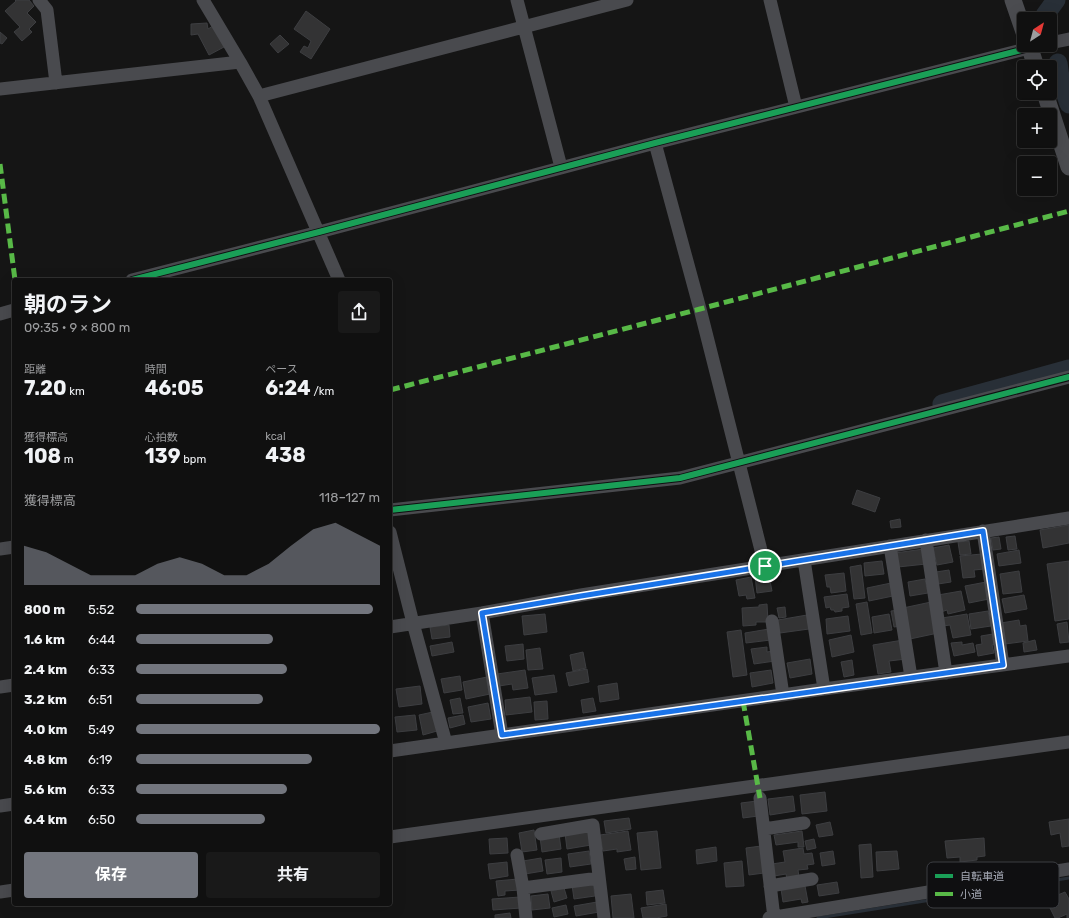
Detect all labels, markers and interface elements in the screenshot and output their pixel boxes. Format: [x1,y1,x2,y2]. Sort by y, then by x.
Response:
north arrow [1017,12,1057,52]
map controls [1017,12,1057,196]
button: locate [1017,60,1057,100]
button: + [1017,108,1057,148]
button: − [1017,156,1057,196]
text: 朝のラン [24,291,112,318]
button: share [338,291,380,333]
text: 09:35 · 9 × 800 m [24,320,130,335]
text: 距離 [24,363,46,376]
text: 時間 [145,363,167,376]
text: ペース [265,363,298,376]
text: 7.20 [24,376,67,400]
text: 46:05 [145,376,204,400]
text: 6:24 [265,376,311,400]
text: km [67,385,85,398]
text: /km [311,385,334,398]
text: kcal [265,430,286,443]
text: 獲得標高 [24,431,68,444]
text: 心拍数 [145,431,178,444]
text: 438 [265,443,306,467]
text: 108 [24,444,61,468]
text: 139 [145,444,181,468]
text: m [61,453,74,466]
text: bpm [181,453,206,466]
text: 118–127 m [319,490,380,505]
text: 獲得標高 [24,493,76,508]
pin [748,549,782,583]
icon: arrive [754,555,776,577]
text: 800 m [24,602,65,617]
text: 5:52 [88,602,114,617]
text: 1.6 km [24,632,65,647]
text: 6:44 [88,632,115,647]
text: 2.4 km [24,662,67,677]
text: 6:33 [88,662,115,677]
text: 3.2 km [24,692,67,707]
text: 6:51 [88,692,112,707]
text: 4.0 km [24,722,68,737]
text: 5:49 [88,722,115,737]
text: 4.8 km [24,752,68,767]
text: 6:19 [88,752,112,767]
text: 5.6 km [24,782,67,797]
text: 6:33 [88,782,115,797]
text: 6.4 km [24,812,67,827]
text: 6:50 [88,812,115,827]
button: 保存 [24,852,198,898]
button: 共有 [206,852,380,898]
legend [927,862,1059,908]
text: 自転車道 [960,870,1004,883]
text: 小道 [960,888,982,901]

